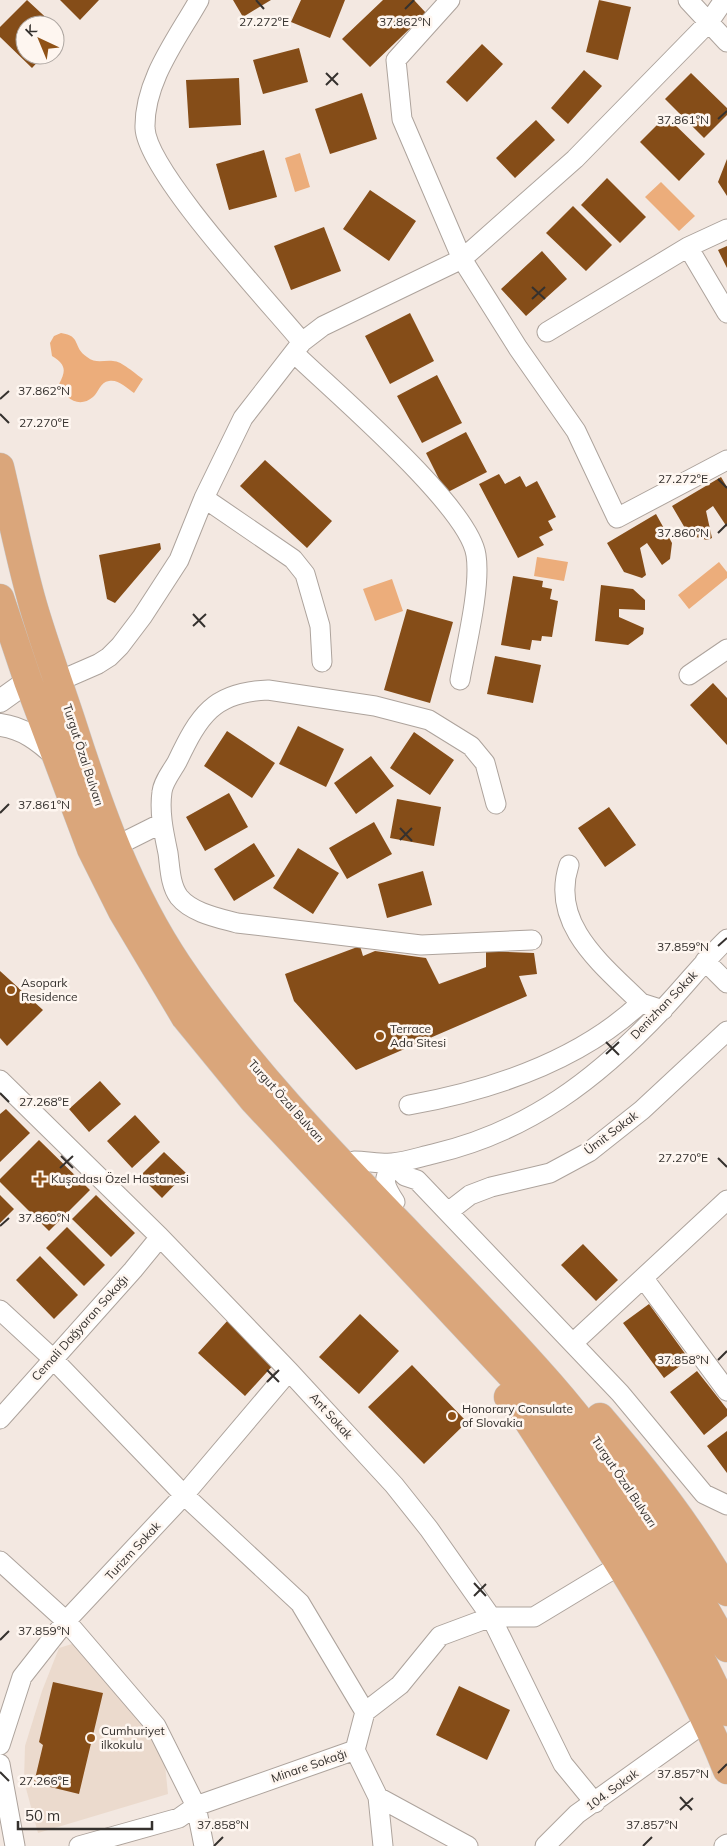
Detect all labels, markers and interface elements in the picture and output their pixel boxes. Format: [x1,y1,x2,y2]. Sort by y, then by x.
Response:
text: 27.272°E [239,14,289,29]
text: 37.862°N [379,14,431,29]
north arrow [15,15,65,65]
text: K [21,20,41,40]
text: 37.861°N [657,112,709,127]
text: 37.862°N [18,383,70,398]
text: 27.270°E [19,415,69,430]
text: 27.272°E [658,471,708,486]
text: 37.860°N [657,525,709,540]
street label: Turgut Özal Bulvarı [60,702,107,808]
text: 37.861°N [18,797,70,812]
text: 37.859°N [657,939,709,954]
street label: Denizhan Sokak [627,967,701,1042]
place label: Asopark Residence [21,975,78,1004]
marker: Asopark Residence [5,984,17,996]
place label: Terrace Ada Sitesi [390,1021,446,1050]
marker: Terrace Ada Sitesi [374,1030,386,1042]
street label: Turgut Özal Bulvarı [245,1056,328,1145]
text: 27.268°E [19,1094,69,1109]
street label: Ümit Sokak [581,1107,641,1158]
text: 27.270°E [658,1150,708,1165]
place label: Kuşadası Özel Hastanesi [51,1171,189,1186]
marker: Kuşadası Özel Hastanesi [33,1172,47,1186]
text: 37.860°N [18,1210,70,1225]
street label: Cemali Dağyaran Sokağı [28,1272,131,1384]
text: 37.858°N [657,1352,709,1367]
street label: Ant Sokak [307,1389,357,1442]
place label: Honorary Consulate of Slovakia [462,1401,573,1430]
marker: Honorary Consulate of Slovakia [446,1410,458,1422]
street label: Turgut Özal Bulvarı [588,1433,660,1530]
street label: Turizm Sokak [102,1518,164,1583]
text: 37.859°N [18,1623,70,1638]
place label: Cumhuriyet ilkokulu [101,1723,165,1752]
marker: Cumhuriyet ilkokulu [85,1732,97,1744]
street label: Minare Sokağı [269,1746,349,1785]
street label: 104. Sokak [583,1765,642,1814]
text: 37.857°N [657,1766,709,1781]
text: 27.266°E [19,1773,69,1788]
scale bar [18,1798,151,1830]
text: 50 m [25,1806,60,1825]
text: 37.858°N [197,1817,249,1832]
text: 37.857°N [626,1817,678,1832]

